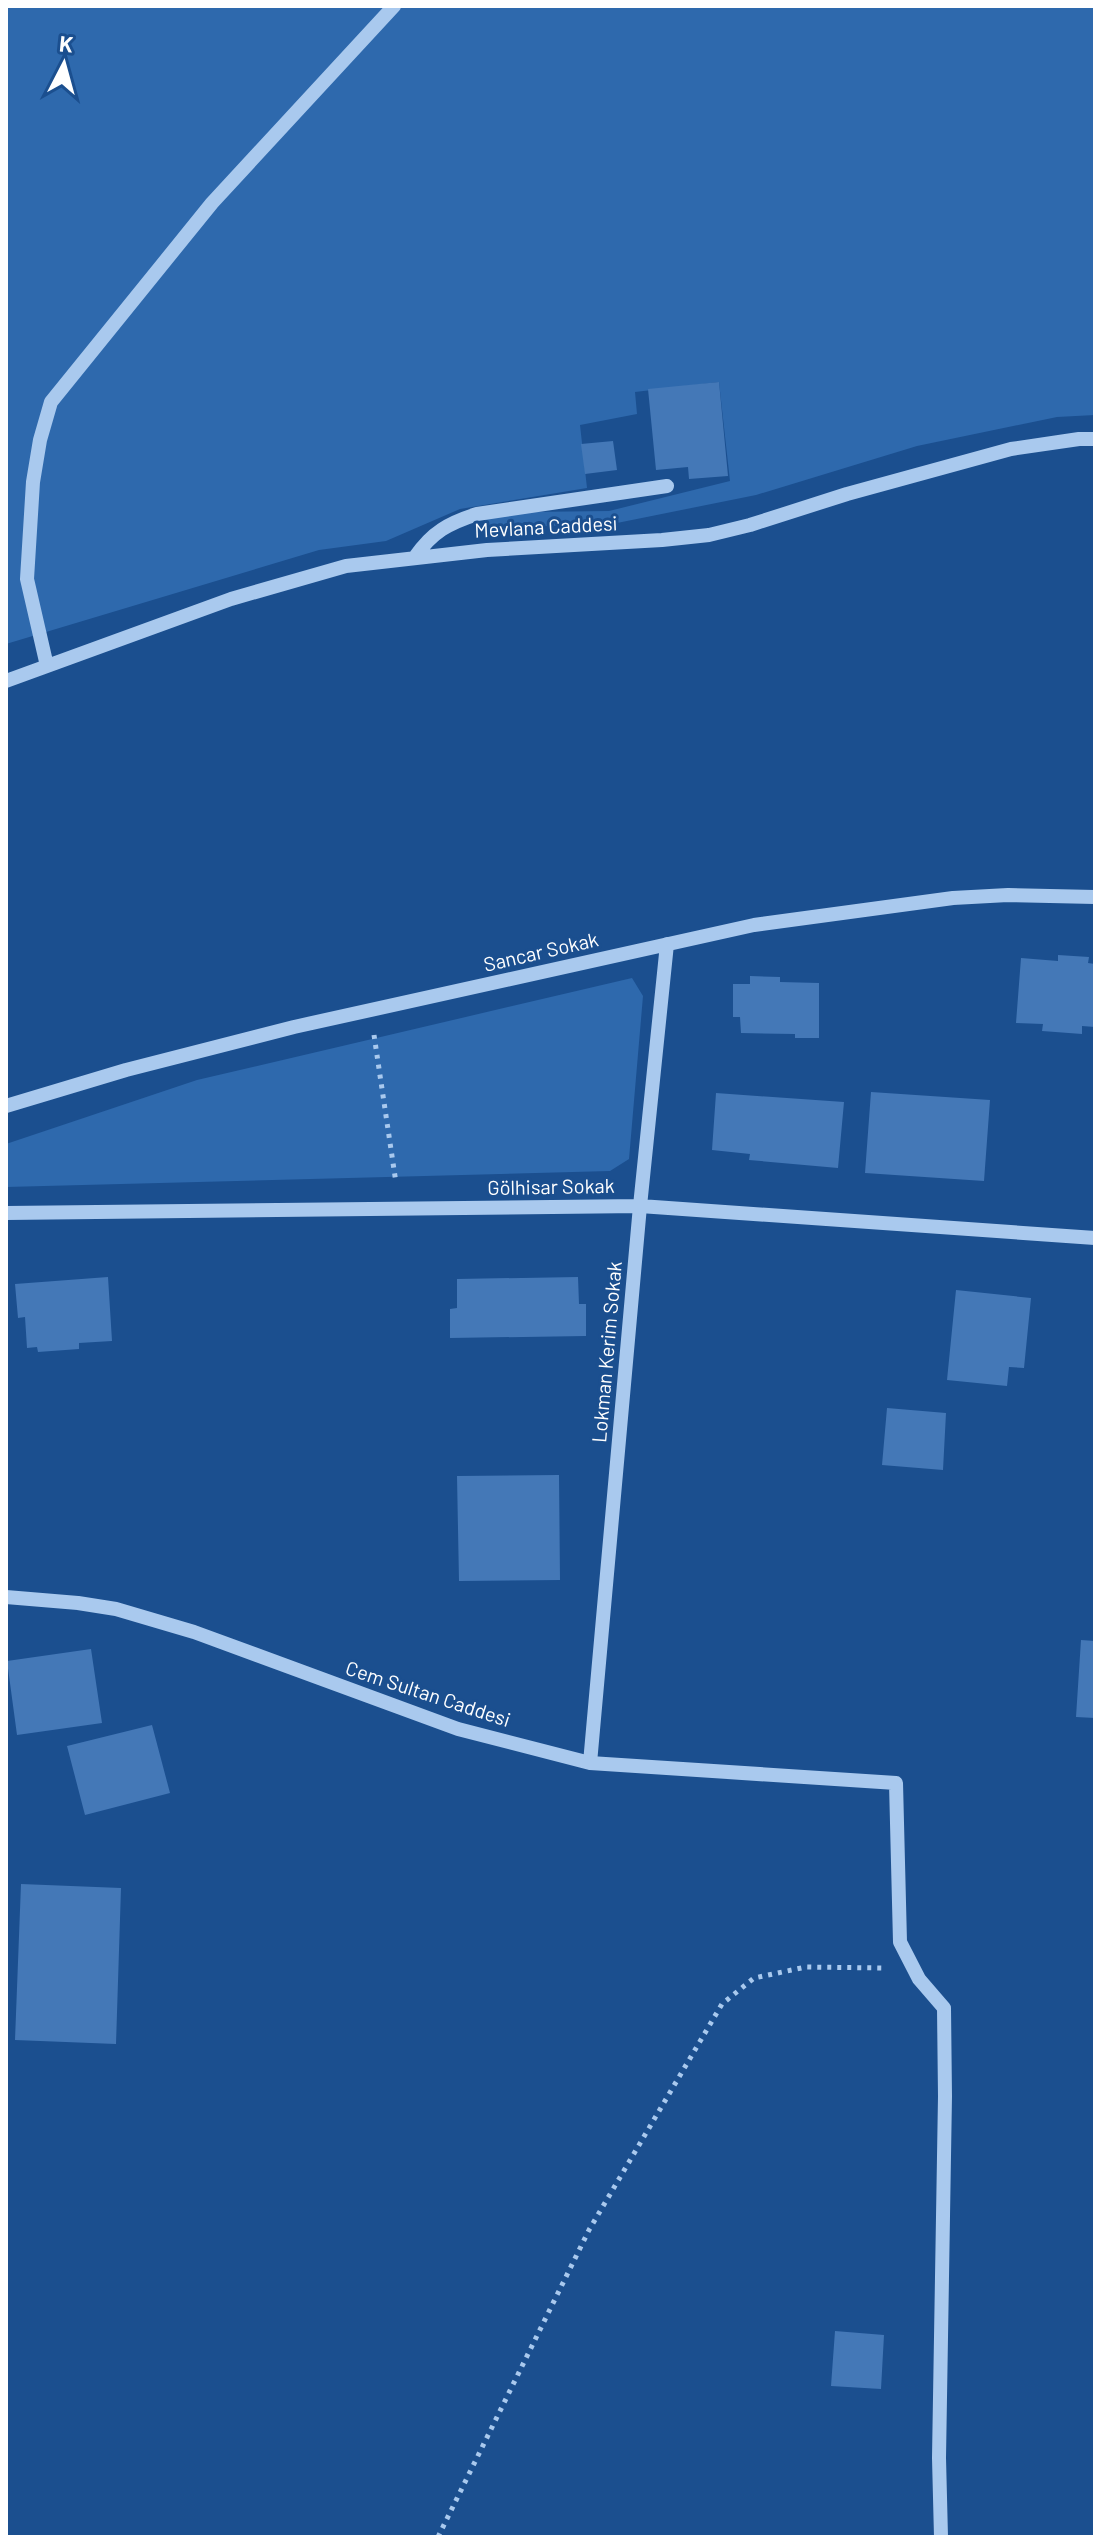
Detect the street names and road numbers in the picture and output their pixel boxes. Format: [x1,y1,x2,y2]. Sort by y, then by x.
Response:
street label: Mevlana Caddesi [474,510,618,542]
street label: Sancar Sokak [481,926,601,976]
street label: Gölhisar Sokak [487,1173,615,1199]
street label: Lokman Kerim Sokak [586,1260,626,1444]
street label: Cem Sultan Caddesi [343,1655,514,1731]

